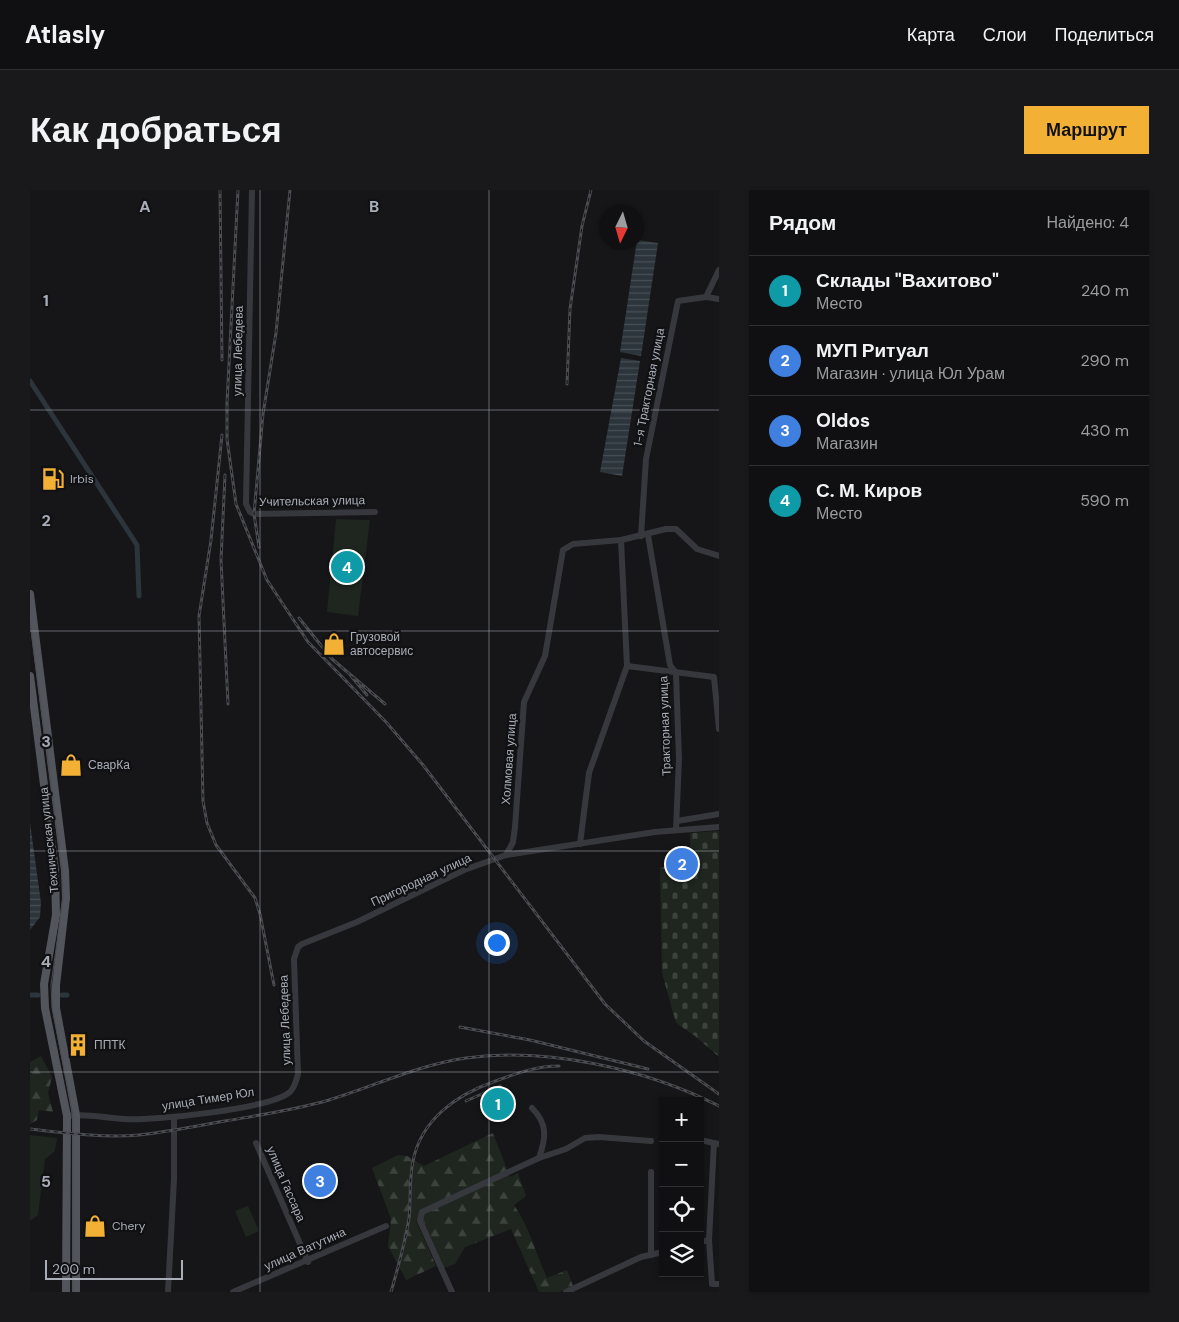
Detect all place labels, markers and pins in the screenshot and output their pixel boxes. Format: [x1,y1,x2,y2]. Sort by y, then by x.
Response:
fuel station icon: Irbis [40,466,66,492]
place label: Irbis [70,471,94,487]
pin: 4 [331,548,363,586]
place label: Грузовой автосервис [350,629,413,659]
shop icon: Грузовой автосервис [321,631,347,657]
shop icon: СварКа [58,752,84,778]
place label: СварКа [88,757,130,773]
pin: 2 [666,845,698,883]
building icon: ППТК [65,1032,91,1058]
place label: ППТК [94,1037,126,1053]
pin: 1 [482,1085,514,1123]
pin: 3 [304,1162,336,1200]
shop icon: Chery [82,1213,108,1239]
place label: Chery [112,1218,146,1234]

